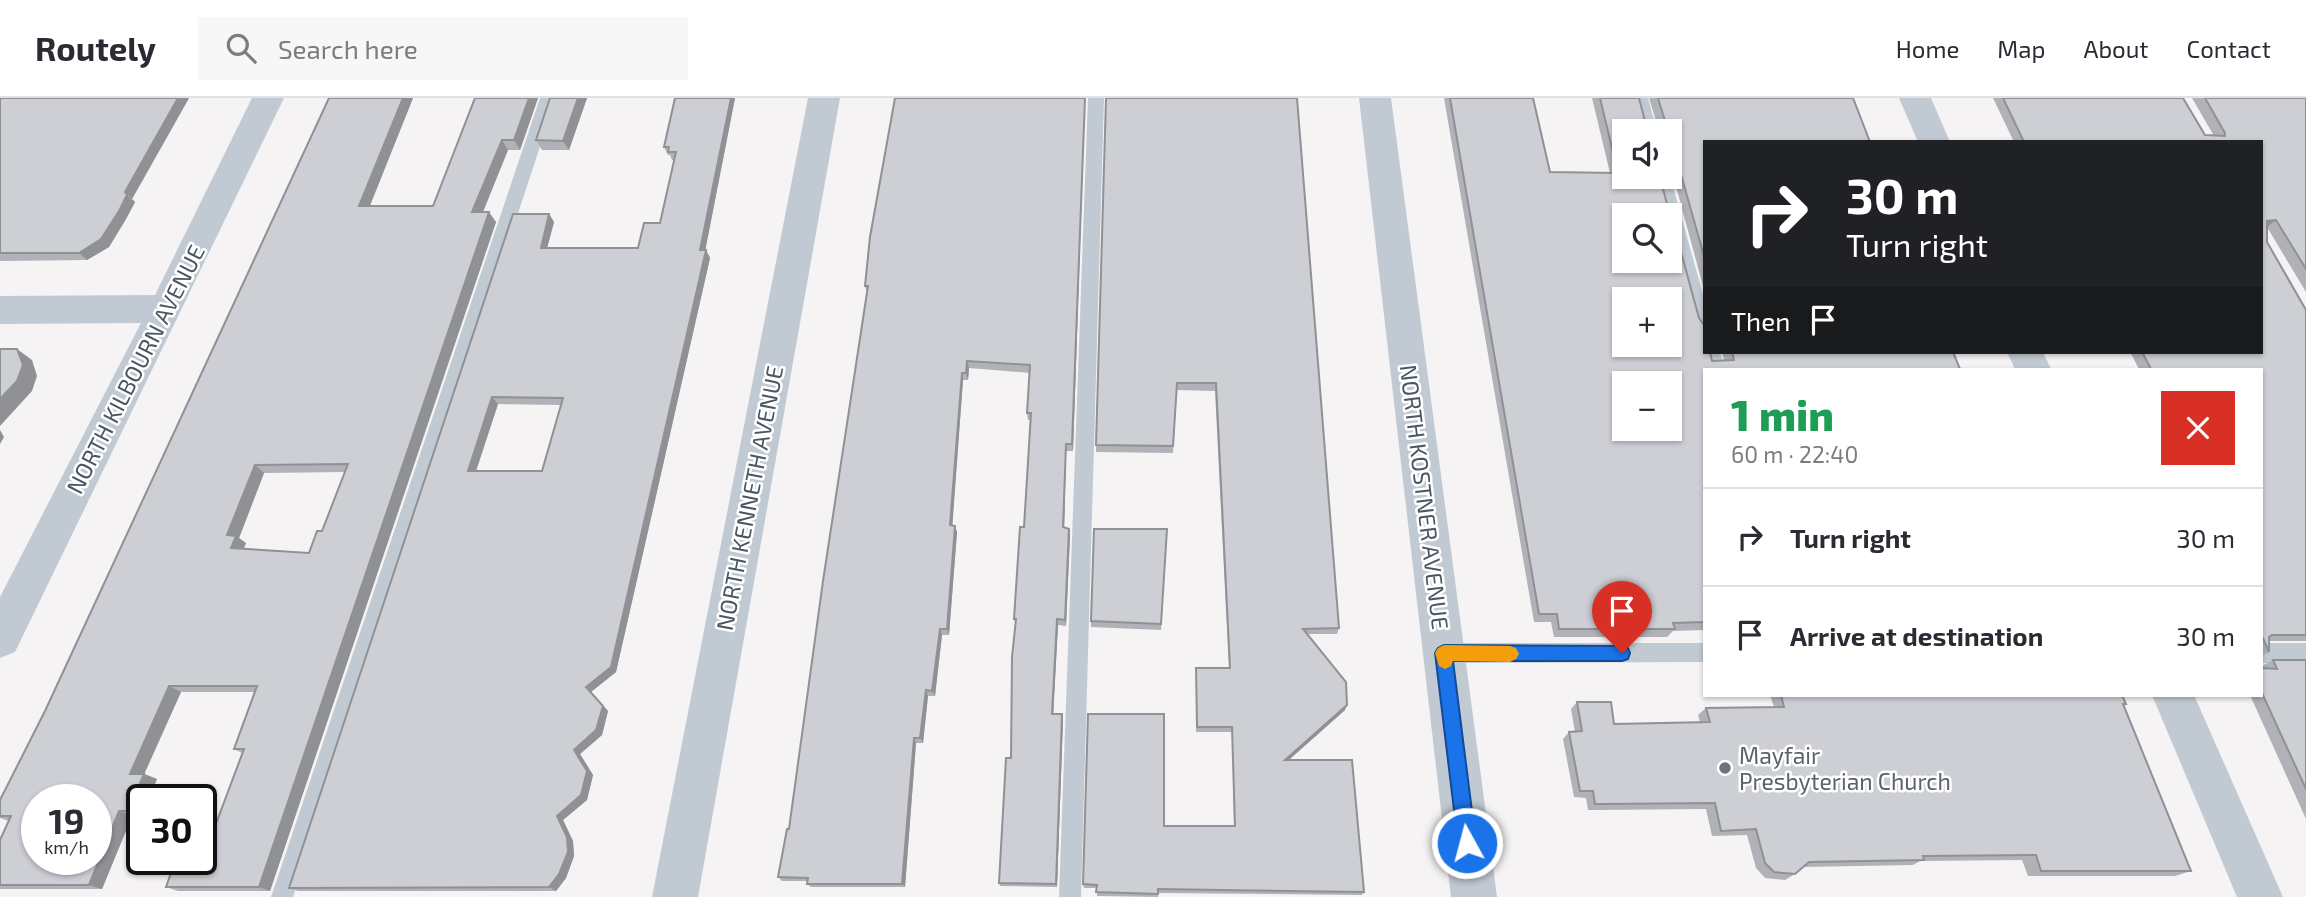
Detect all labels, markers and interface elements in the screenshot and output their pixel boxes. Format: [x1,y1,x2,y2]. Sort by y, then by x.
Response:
search box [198,17,688,80]
text: Routely [35,28,156,68]
icon: search [222,29,260,67]
text: Search here [278,33,418,64]
text: Home [1896,34,1959,63]
text: Map [1997,34,2045,63]
text: About [2083,34,2149,63]
text: Contact [2187,34,2271,63]
map controls [1612,119,1682,441]
button: sound [1612,119,1682,189]
text: 30 m [1846,165,1958,224]
icon: right [1731,168,1822,259]
button: search [1612,203,1682,273]
text: Turn right [1846,225,1988,263]
street label: NORTH KILBOURN AVENUE [60,240,210,498]
button: + [1612,287,1682,357]
icon: arrive [1804,301,1842,339]
text: Then [1731,305,1790,336]
street label: NORTH KENNETH AVENUE [710,363,788,633]
street label: NORTH KOSTNER AVENUE [1395,363,1455,631]
button: − [1612,371,1682,441]
text: 1 min [1731,389,1834,439]
button: close [2161,391,2235,465]
text: 60 m · 22:40 [1731,440,1858,468]
icon: right [1731,518,1769,556]
text: Turn right [1790,522,1911,553]
text: 30 m [2176,522,2235,553]
pin [1592,581,1652,653]
icon: arrive [1603,592,1641,630]
icon: arrive [1731,616,1769,654]
text: Arrive at destination [1790,620,2043,651]
text: 30 m [2176,620,2235,651]
place label: Mayfair Presbyterian Church [1739,741,1951,795]
marker: Mayfair Presbyterian Church [1717,760,1733,776]
speed limit sign: 30 [126,784,217,875]
text: 19 [49,799,84,841]
position arrow [1430,806,1504,880]
text: km/h [44,836,89,858]

